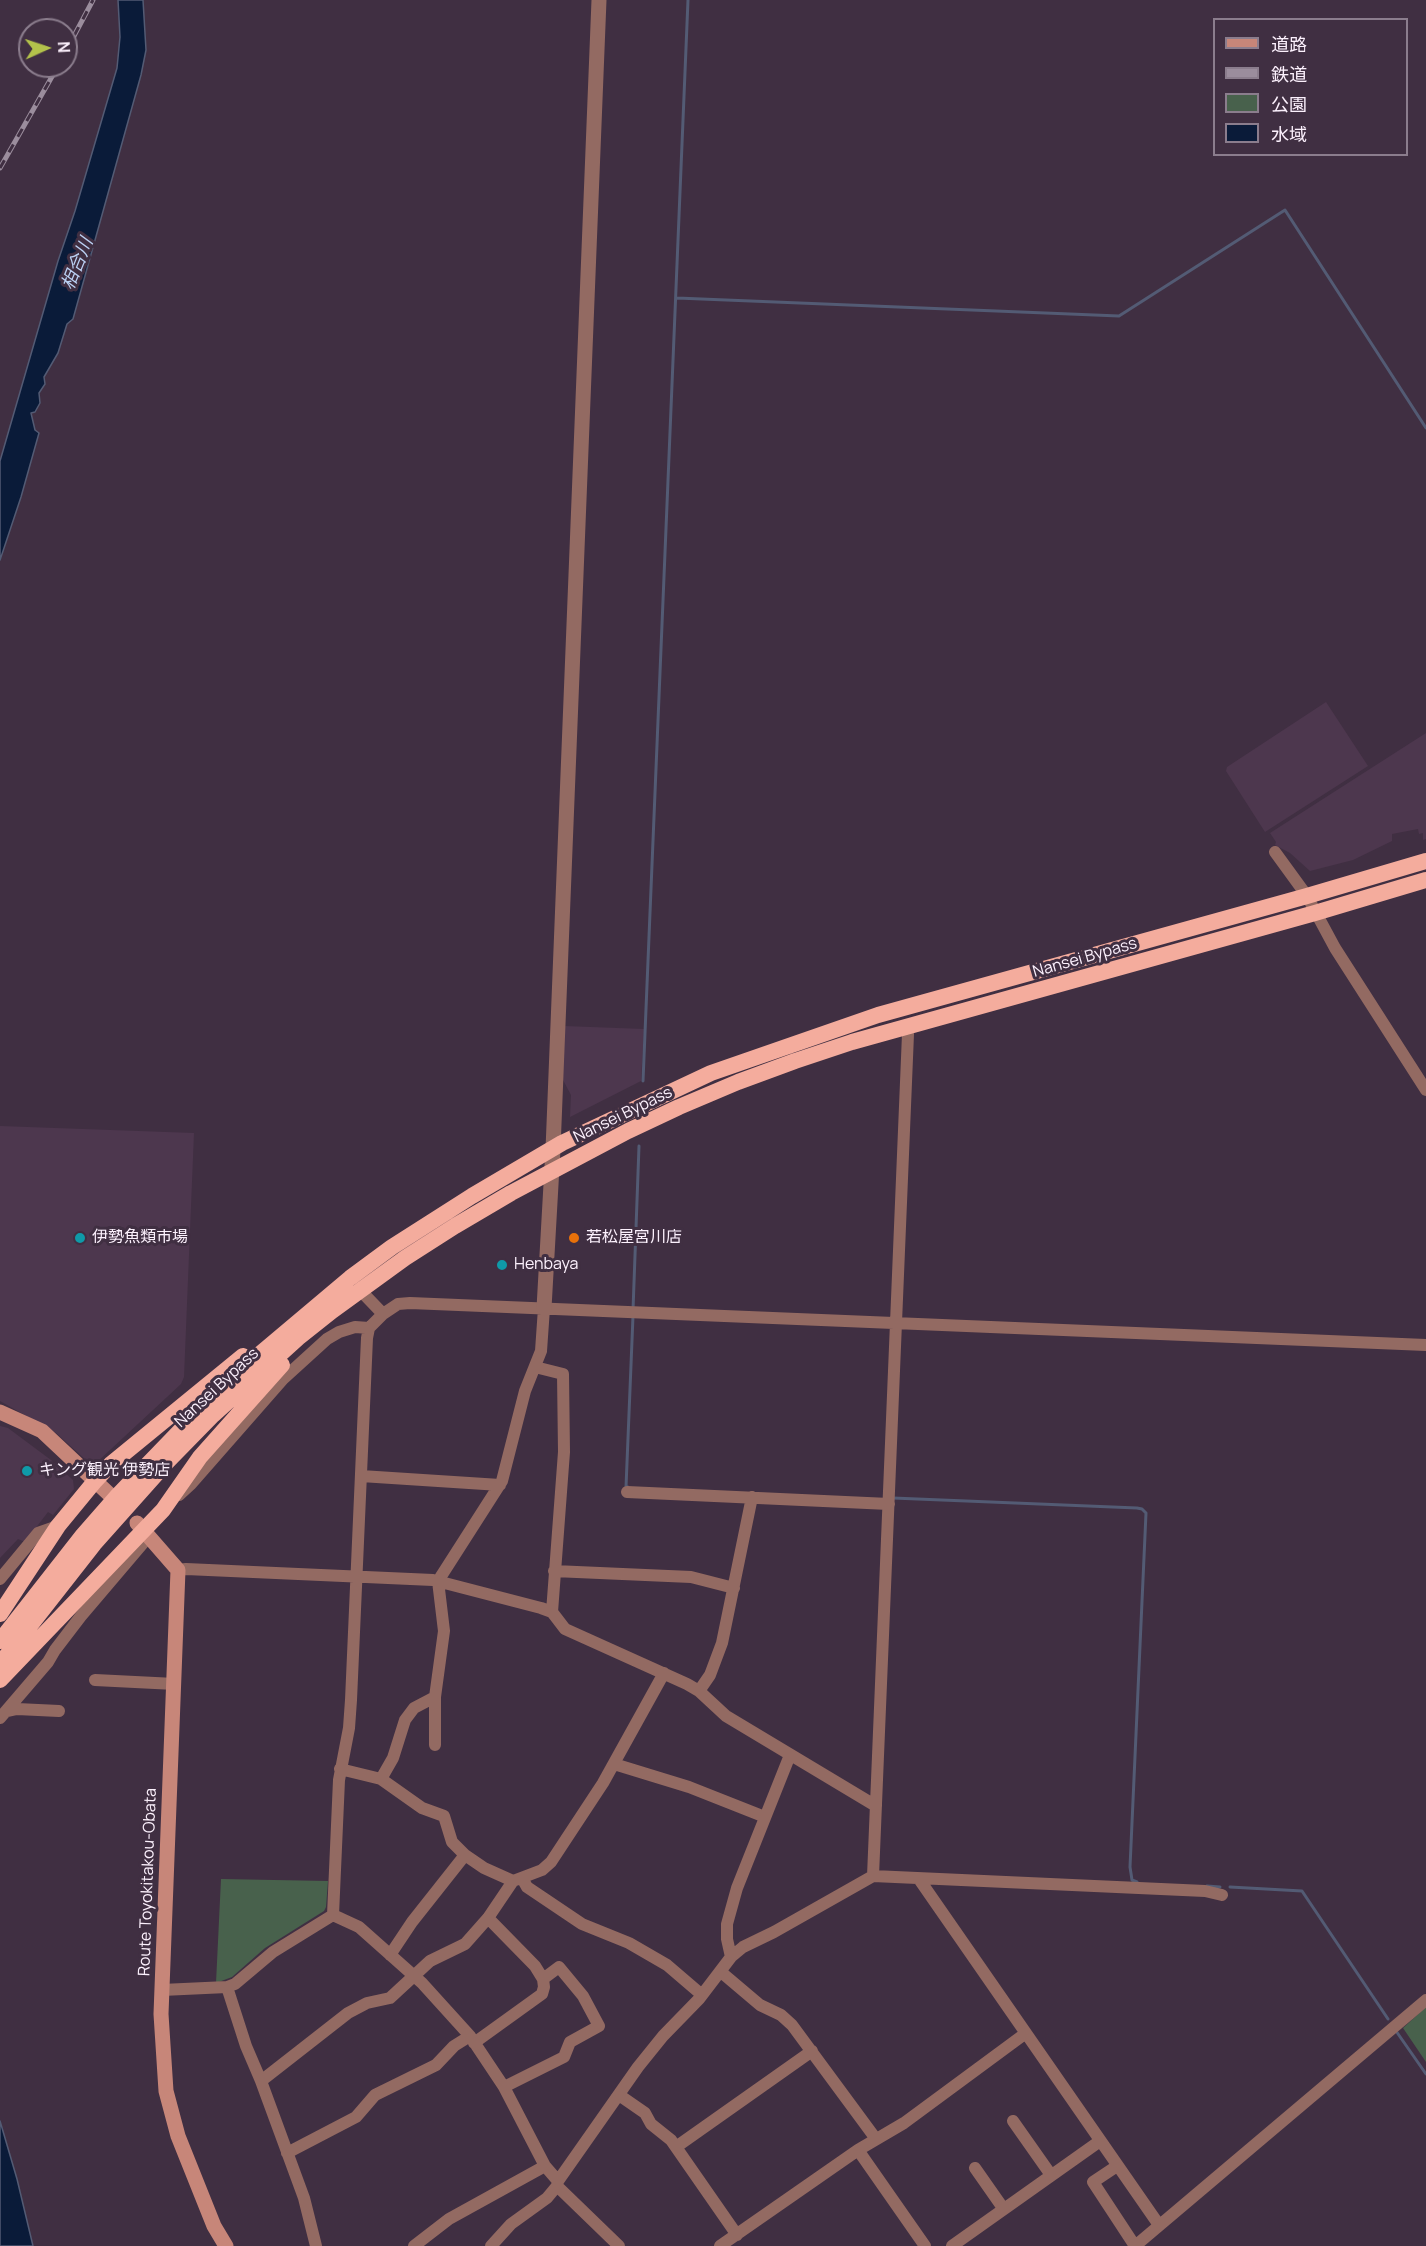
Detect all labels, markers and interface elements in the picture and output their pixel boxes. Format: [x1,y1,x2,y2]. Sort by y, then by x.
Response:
north arrow [18,18,78,78]
legend [1213,18,1408,156]
text: 道路 [1271,32,1307,56]
text: N [53,41,75,53]
text: 鉄道 [1271,62,1307,86]
text: 公園 [1271,92,1307,116]
text: 水域 [1271,122,1307,146]
water label: 相合川 [58,235,98,293]
street label: Nansei Bypass [1031,934,1139,982]
street label: Nansei Bypass [571,1083,675,1147]
place label: 伊勢魚類市場 [92,1228,188,1248]
place label: 若松屋宮川店 [586,1228,682,1248]
marker: 伊勢魚類市場 [73,1231,87,1245]
marker: 若松屋宮川店 [567,1231,581,1245]
place label: Henbaya [514,1255,578,1275]
marker: Henbaya [495,1258,509,1272]
street label: Nansei Bypass [171,1344,263,1432]
place label: キング観光 伊勢店 [39,1461,170,1481]
marker: キング観光 伊勢店 [20,1464,34,1478]
street label: Route Toyokitakou-Obata [135,1788,161,1976]

